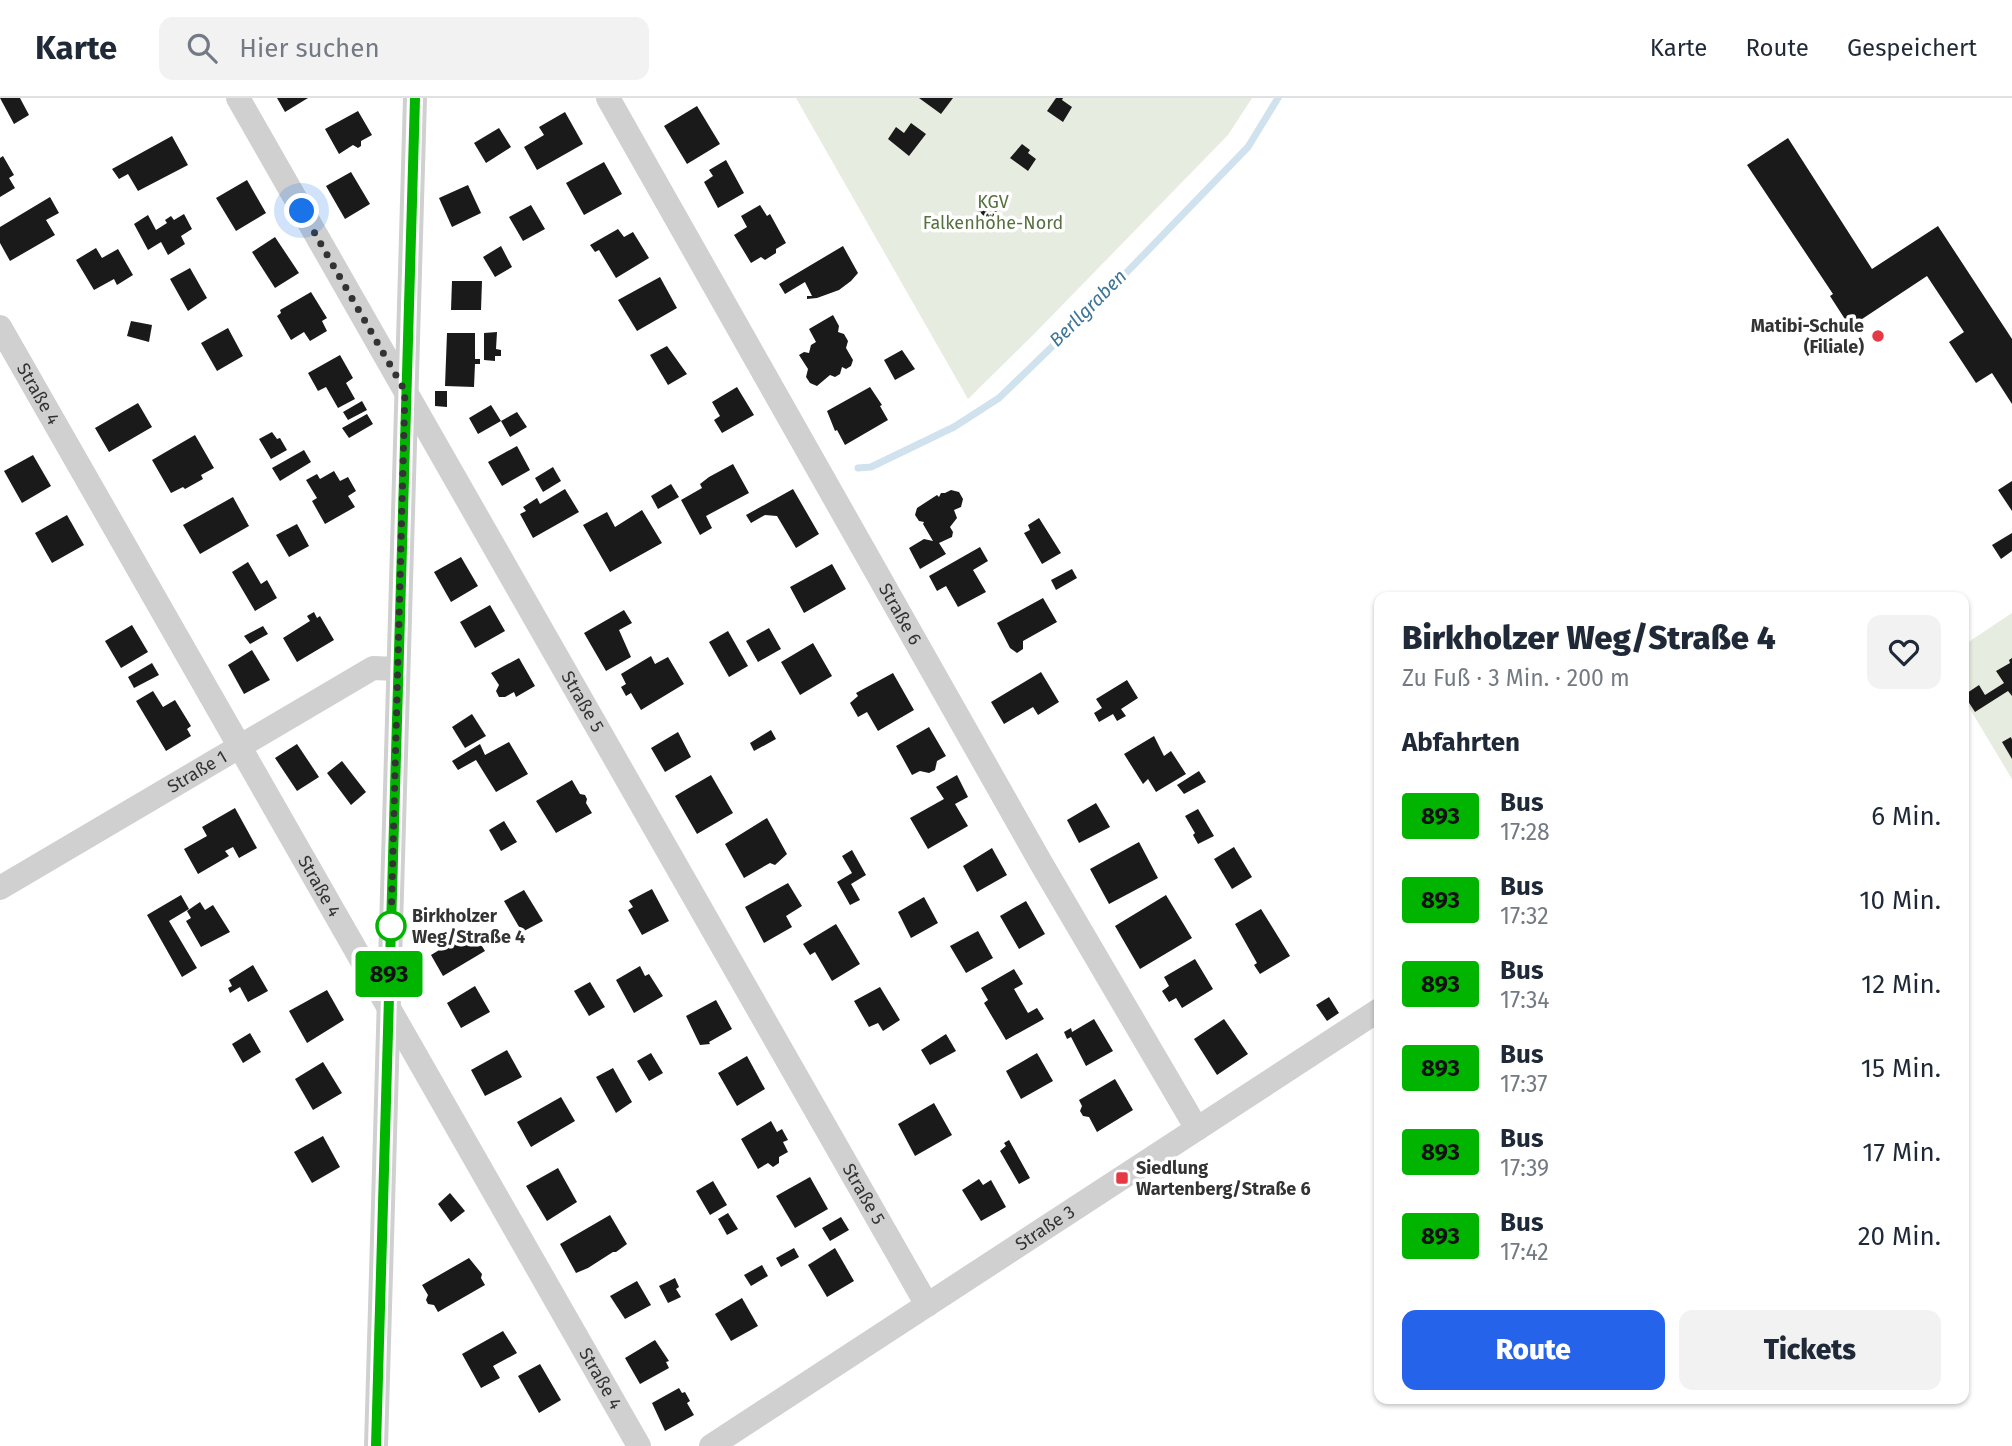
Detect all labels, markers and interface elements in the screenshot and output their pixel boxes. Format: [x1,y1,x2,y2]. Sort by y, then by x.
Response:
search box [159,17,649,80]
text: Karte [35,28,117,68]
icon: search [183,29,221,67]
text: Hier suchen [239,33,380,64]
text: Karte [1650,34,1707,62]
text: Route [1745,34,1809,62]
text: Gespeichert [1847,34,1977,62]
park label: KGV Falkenhöhe-Nord [923,191,1063,234]
your location [284,193,319,228]
water label: Berllgraben [1045,265,1131,351]
place label: Matibi-Schule (Filiale) [1751,315,1864,358]
marker: Matibi-Schule (Filiale) [1870,328,1886,344]
street label: Straße 4 [12,359,65,429]
street label: Straße 6 [874,579,926,649]
button: heart [1867,615,1941,689]
text: Birkholzer Weg/Straße 4 [1402,618,1776,658]
text: Zu Fuß · 3 Min. · 200 m [1402,664,1630,692]
street label: Straße 5 [556,667,609,736]
text: Abfahrten [1402,727,1520,758]
street label: Straße 1 [163,746,231,798]
text: Bus [1500,787,1543,818]
text: 6 Min. [1871,801,1941,832]
text: 893 [1421,802,1460,830]
text: 17:28 [1500,818,1550,846]
street label: Straße 4 [293,852,346,921]
text: Bus [1500,871,1543,902]
text: 10 Min. [1859,885,1941,916]
text: 893 [1421,886,1460,914]
text: 17:32 [1500,902,1549,930]
place label: Birkholzer Weg/Straße 4 [412,905,525,948]
marker: Birkholzer Weg/Straße 4 [376,911,406,941]
line badge: 893 [349,951,429,997]
text: Bus [1500,955,1543,986]
text: 893 [370,960,409,988]
text: 12 Min. [1861,969,1941,1000]
text: 893 [1421,970,1460,998]
text: 17:34 [1500,986,1550,1014]
text: Bus [1500,1039,1543,1070]
text: 15 Min. [1861,1053,1941,1084]
text: 893 [1421,1054,1460,1082]
text: 17:37 [1500,1070,1547,1098]
text: Bus [1500,1123,1543,1154]
text: 17 Min. [1862,1137,1941,1168]
text: 893 [1421,1138,1460,1166]
text: 17:39 [1500,1154,1549,1182]
place label: Siedlung Wartenberg/Straße 6 [1136,1157,1311,1200]
street label: Straße 5 [838,1160,890,1228]
marker: Siedlung Wartenberg/Straße 6 [1114,1170,1130,1186]
street label: Straße 3 [1011,1200,1079,1255]
text: Bus [1500,1207,1543,1238]
text: 20 Min. [1858,1221,1941,1252]
text: 893 [1421,1222,1460,1250]
text: 17:42 [1500,1238,1549,1266]
button: Route [1402,1310,1665,1390]
button: Tickets [1679,1310,1941,1390]
street label: Straße 4 [574,1344,627,1414]

